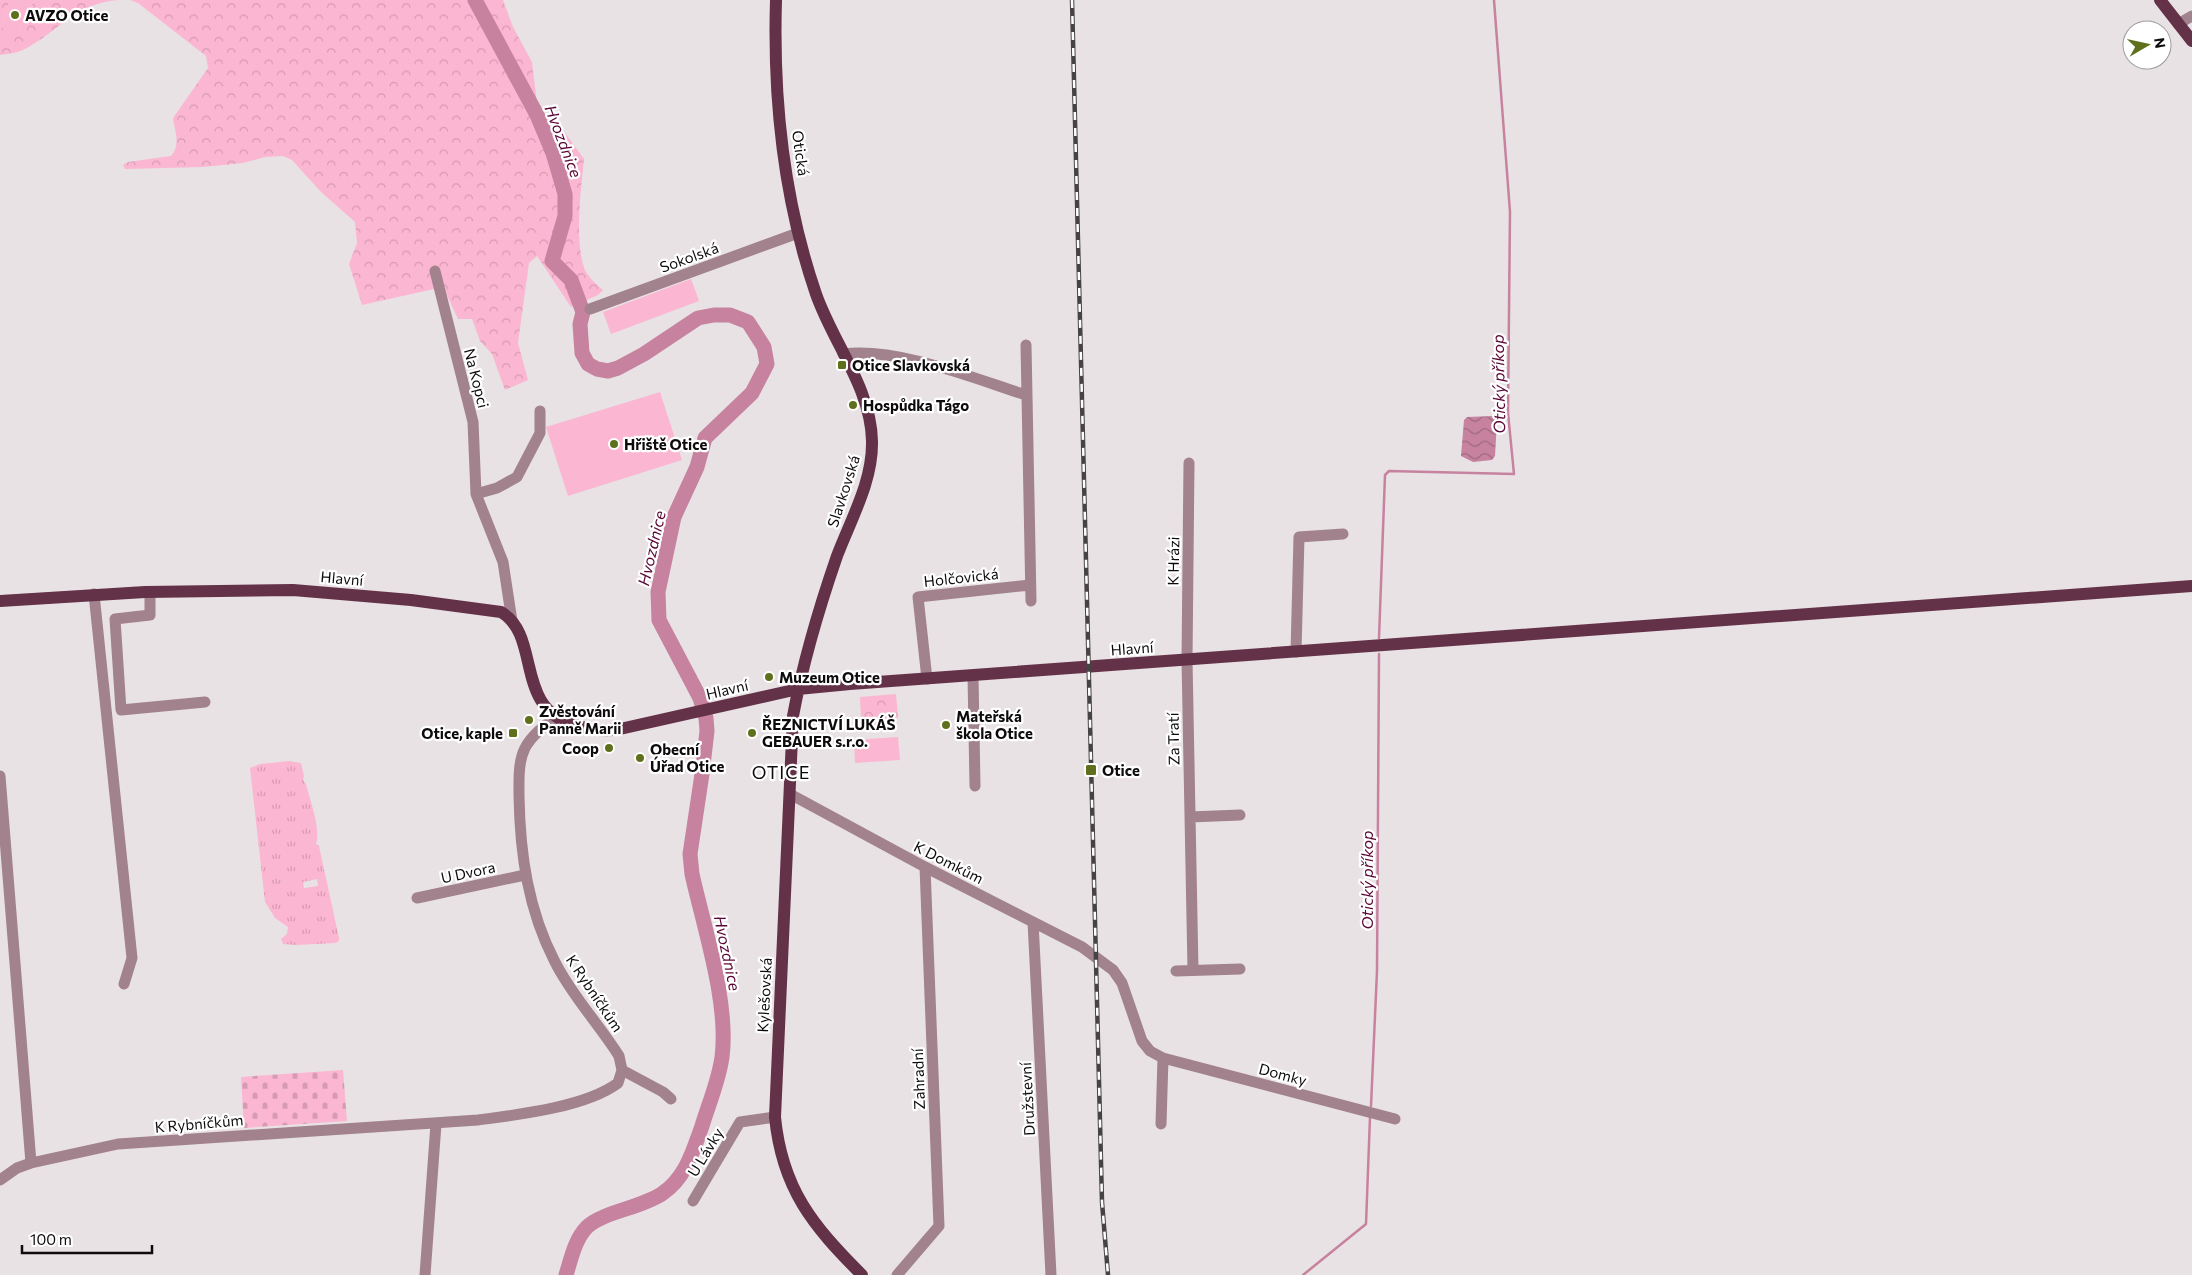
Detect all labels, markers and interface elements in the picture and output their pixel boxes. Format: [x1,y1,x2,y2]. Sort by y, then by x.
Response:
place label: AVZO Otice [25,6,109,24]
marker: AVZO Otice [9,9,21,21]
north arrow [2122,20,2172,70]
text: N [2151,36,2170,49]
water label: Hvozdnice [541,102,587,181]
street label: Otická [789,129,813,177]
street label: Sokolská [657,238,721,276]
water label: Otický příkop [1488,334,1508,434]
street label: Na Kopci [461,346,493,410]
place label: Otice Slavkovská [852,356,970,374]
marker: Otice Slavkovská [836,359,848,371]
place label: Hospůdka Tágo [863,396,969,414]
marker: Hospůdka Tágo [847,399,859,411]
place label: Hřiště Otice [624,435,708,453]
marker: Hřiště Otice [608,438,620,450]
street label: Slavkovská [823,453,863,529]
water label: Hvozdnice [633,508,669,587]
street label: K Hrázi [1164,536,1182,586]
street label: Holčovická [923,564,999,590]
street label: Hlavní [320,567,365,589]
street label: Hlavní [1110,637,1155,658]
place label: Muzeum Otice [779,668,880,686]
marker: Muzeum Otice [763,671,775,683]
street label: Hlavní [704,675,751,703]
place label: Zvěstování Panně Marii [539,702,622,737]
place label: Mateřská škola Otice [956,707,1033,742]
street label: Za Tratí [1164,711,1182,766]
marker: Zvěstování Panně Marii [523,714,535,726]
place label: ŘEZNICTVÍ LUKÁŠ GEBAUER s.r.o. [762,714,896,750]
marker: Mateřská škola Otice [940,719,952,731]
place label: Otice, kaple [421,724,503,742]
marker: Otice, kaple [507,727,519,739]
marker: ŘEZNICTVÍ LUKÁŠ GEBAUER s.r.o. [746,727,758,739]
place label: Coop [562,739,599,757]
place label: Obecní Úřad Otice [650,740,725,775]
marker: Coop [603,742,615,754]
marker: Obecní Úřad Otice [634,752,646,764]
district label: OTICE [752,761,810,783]
place label: Otice [1102,761,1140,779]
marker: Otice [1084,763,1098,777]
water label: Otický příkop [1357,830,1376,930]
street label: K Domkům [911,837,987,887]
street label: U Dvora [439,857,497,887]
water label: Hvozdnice [711,914,745,993]
street label: K Rybníčkům [563,951,627,1035]
street label: Kylešovská [753,957,775,1033]
street label: Zahradní [908,1047,928,1110]
street label: Domky [1257,1059,1309,1089]
street label: Družstevní [1016,1061,1038,1136]
street label: K Rybníčkům [154,1110,244,1136]
street label: U Lávky [683,1124,727,1180]
scale bar [22,1222,152,1254]
text: 100 m [30,1230,72,1248]

